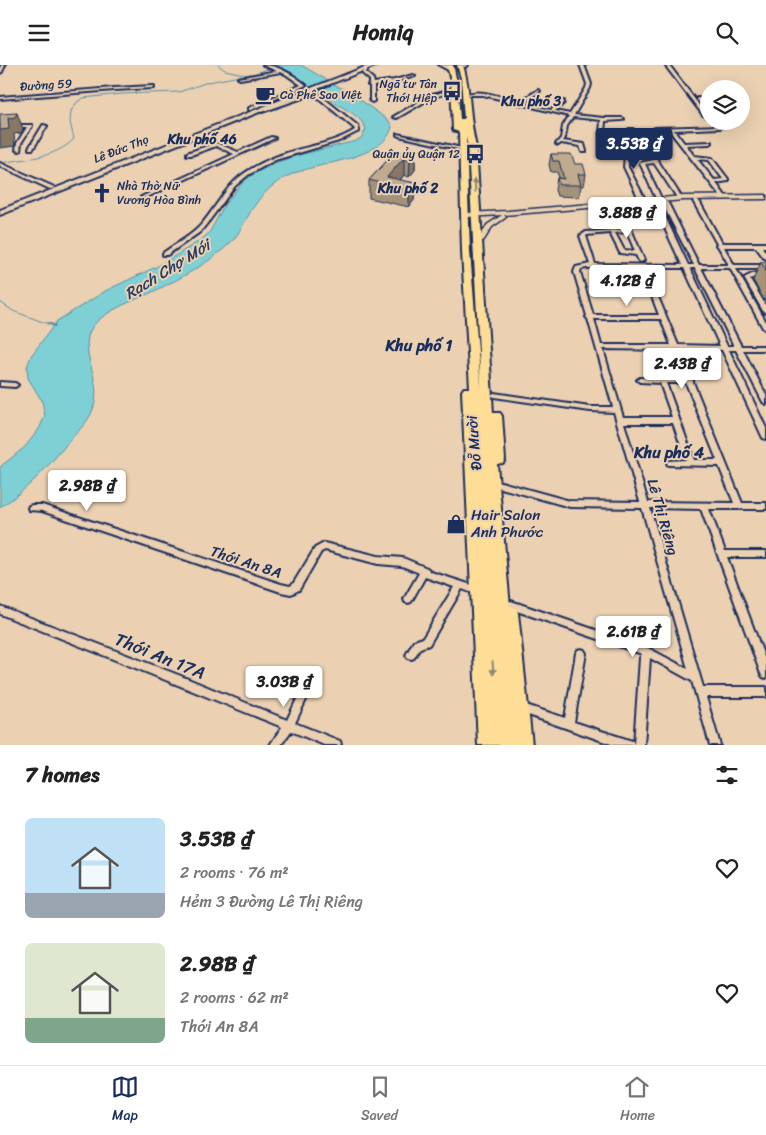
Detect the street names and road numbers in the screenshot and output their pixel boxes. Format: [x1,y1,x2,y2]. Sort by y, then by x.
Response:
street label: Đường 59 [19,72,73,98]
street label: Lê Đức Thọ [90,128,152,170]
street label: Đỗ Mười [459,414,489,472]
street label: Lê Thị Riêng [640,476,686,558]
street label: Thới An 8A [207,538,285,586]
street label: Thới An 17A [110,623,210,689]

